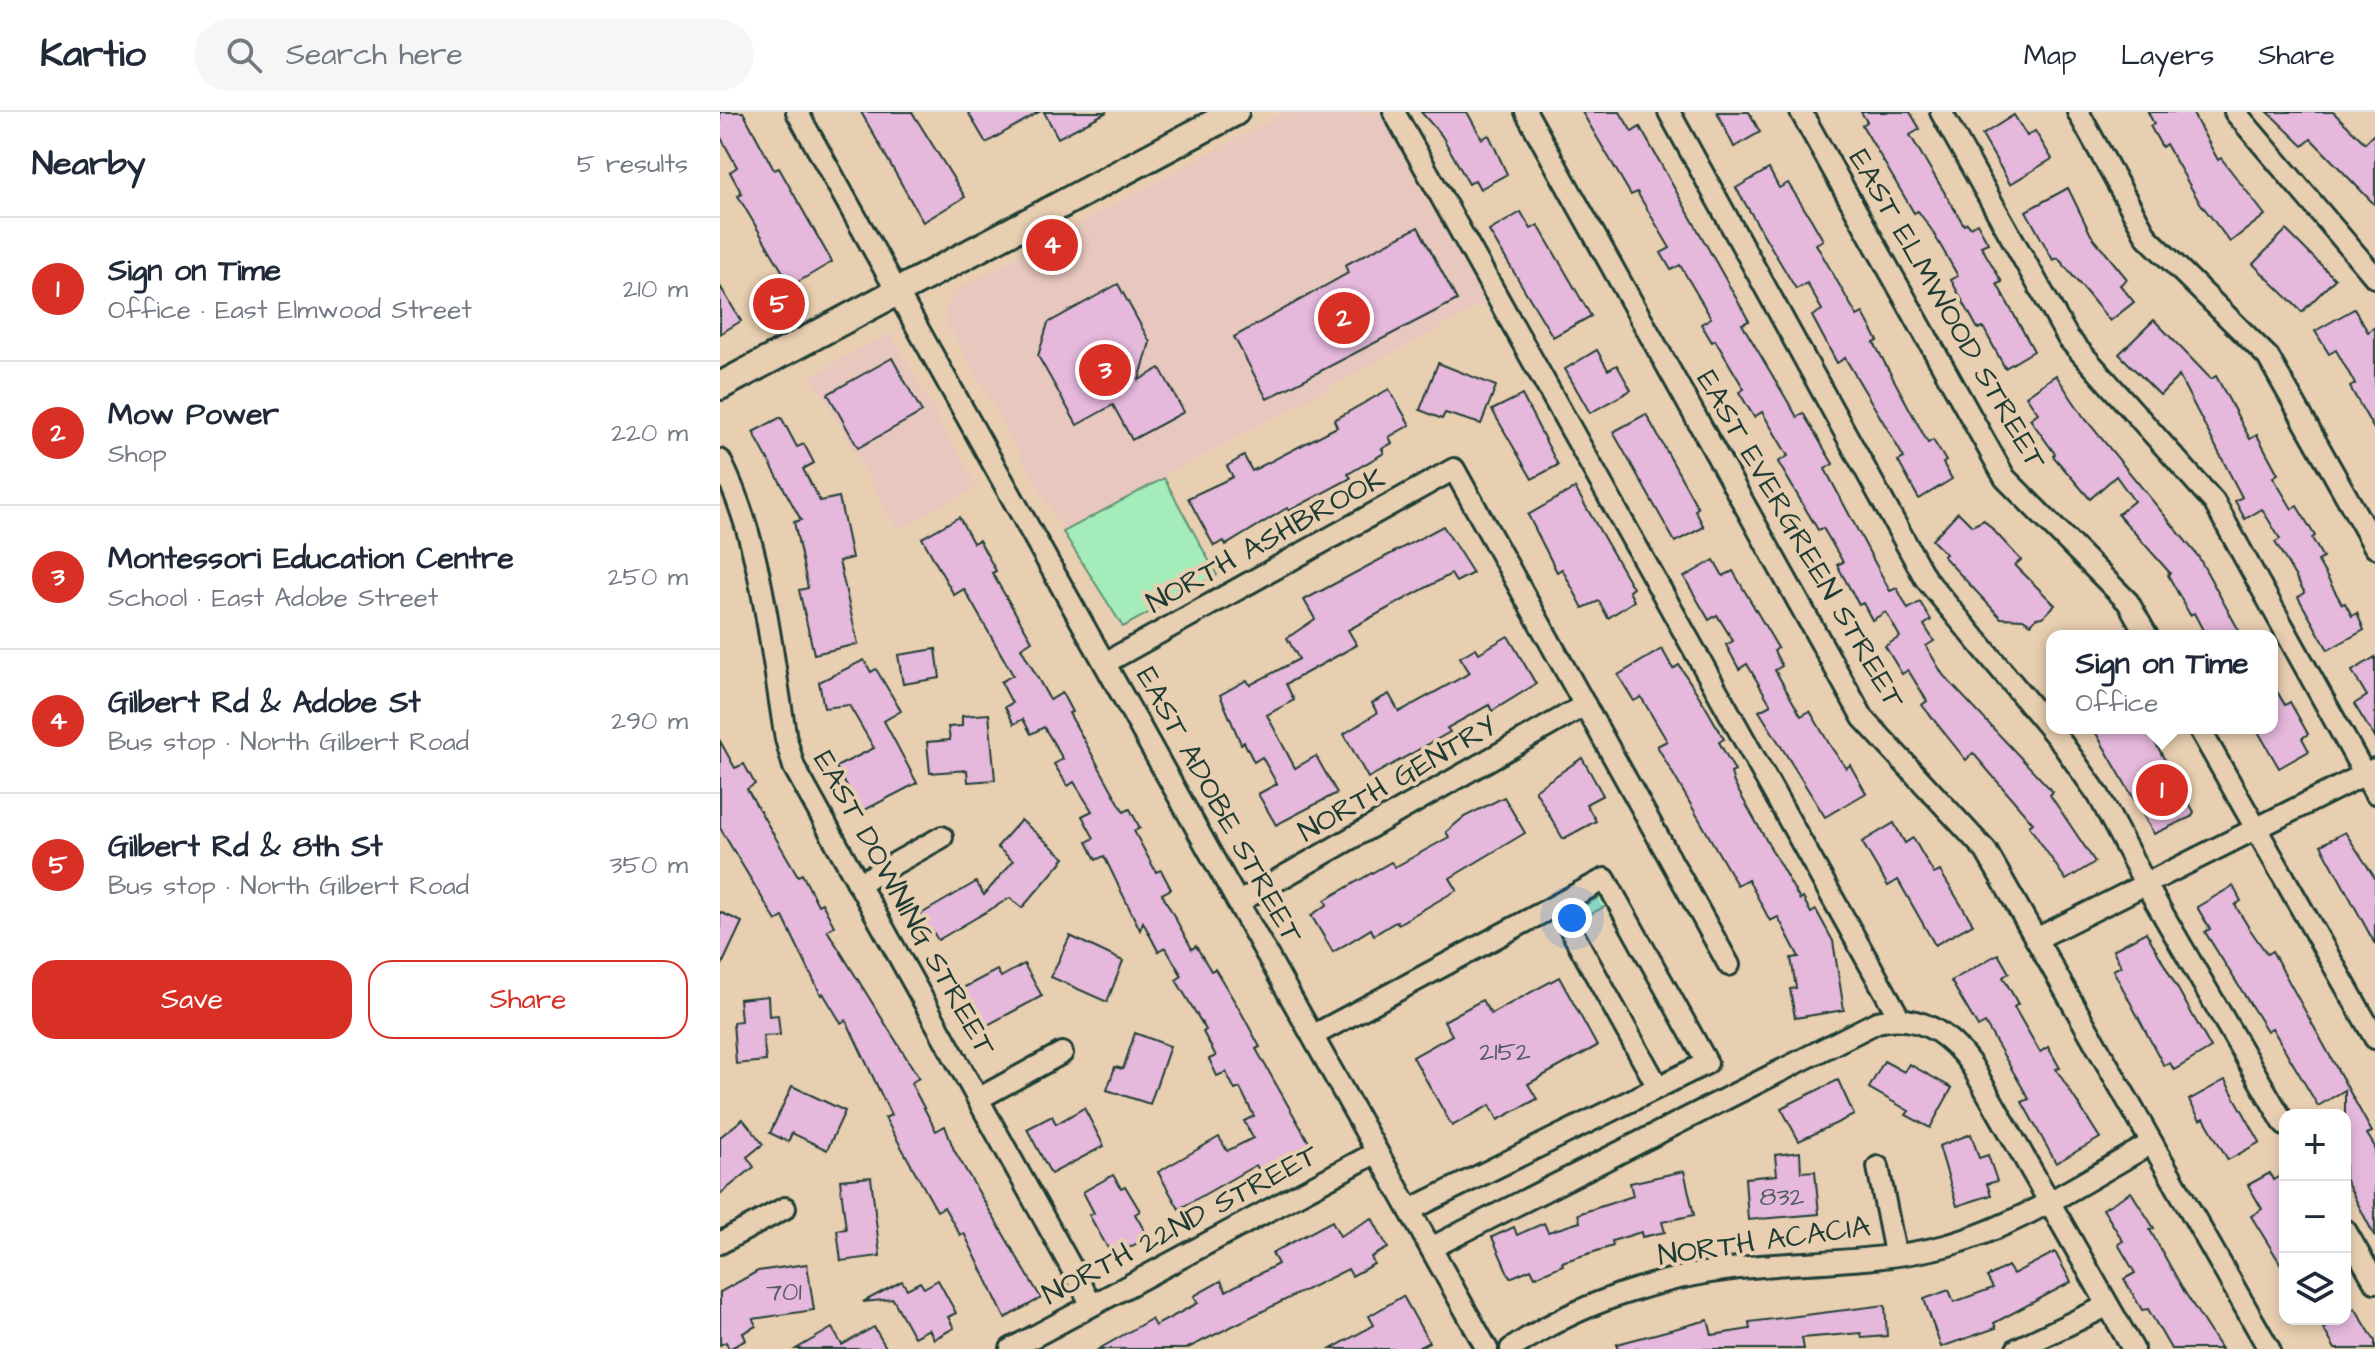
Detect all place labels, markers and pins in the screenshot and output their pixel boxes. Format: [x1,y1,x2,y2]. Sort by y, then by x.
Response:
pin: 4 [1026,215,1078,275]
pin: 5 [753,274,805,334]
pin: 2 [1318,288,1370,348]
pin: 3 [1079,340,1131,400]
pin: 1 [2136,760,2188,820]

